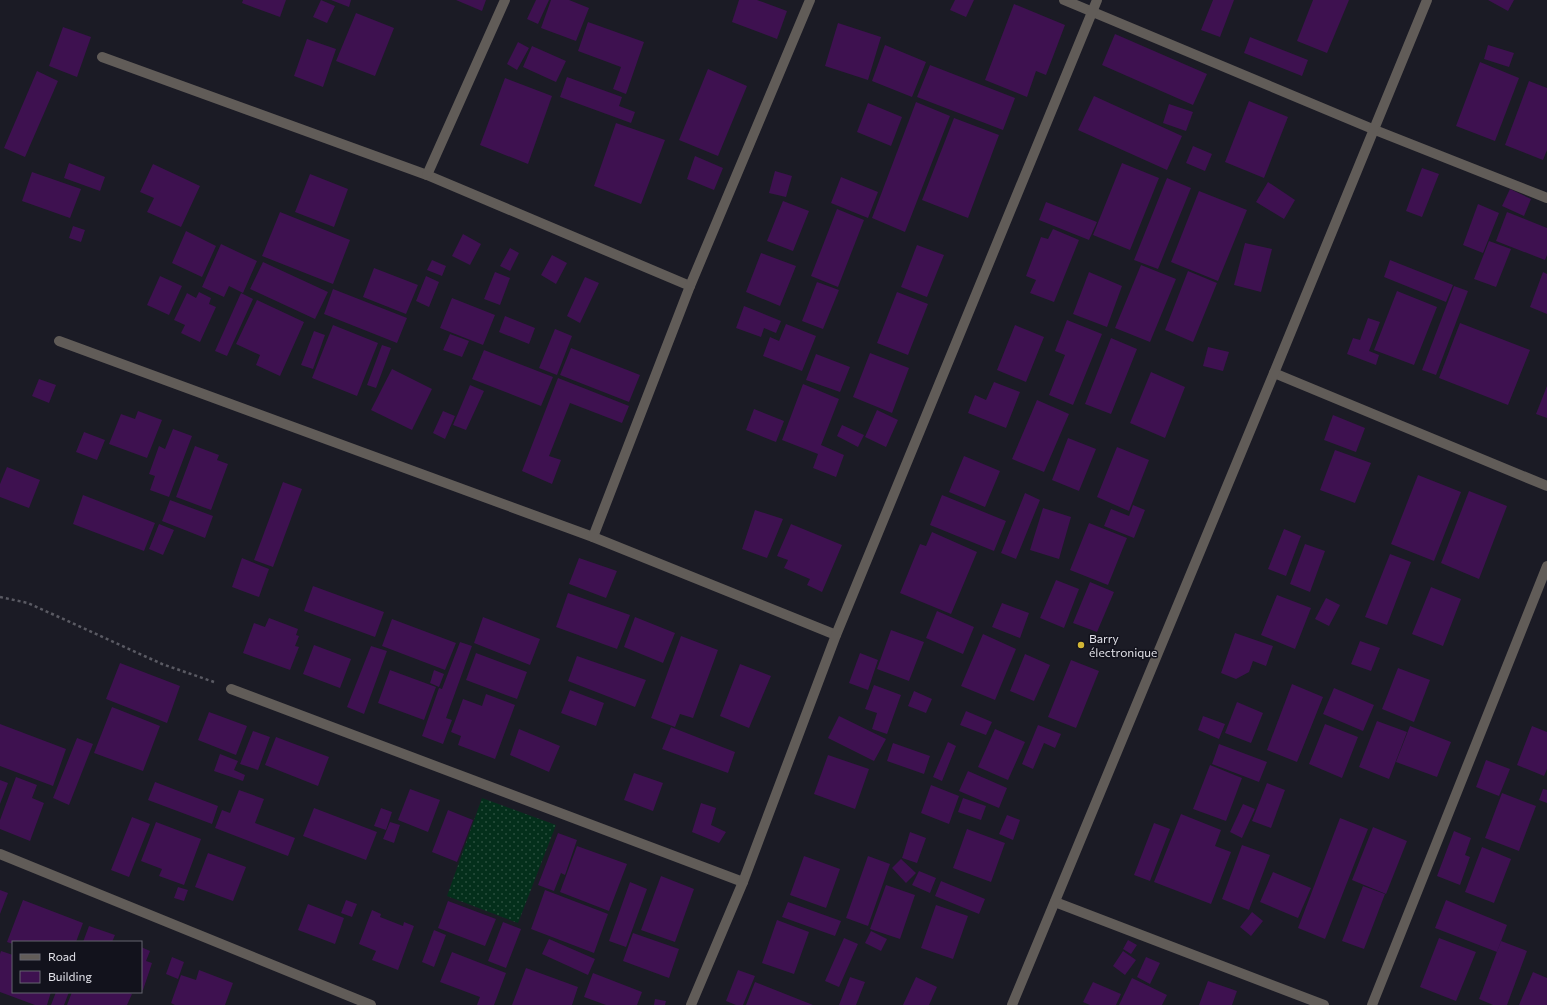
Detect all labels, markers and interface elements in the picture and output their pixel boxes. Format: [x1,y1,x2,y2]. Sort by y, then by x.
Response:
place label: Barry électronique [1089,631,1157,659]
marker: Barry électronique [1076,640,1086,650]
legend [12,941,142,993]
text: Road [48,949,76,963]
text: Building [48,969,92,983]

